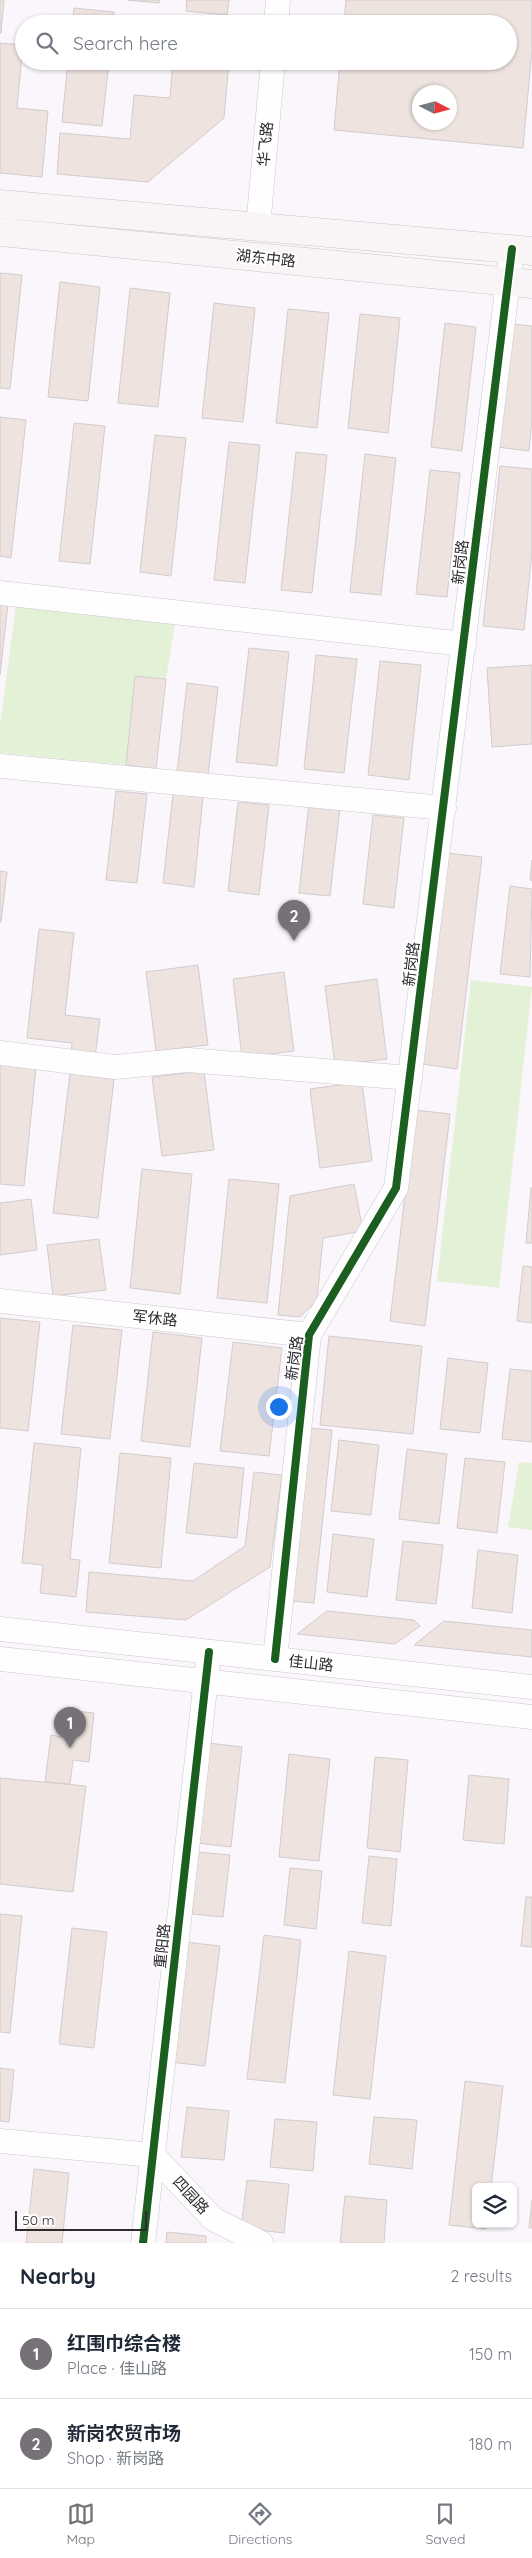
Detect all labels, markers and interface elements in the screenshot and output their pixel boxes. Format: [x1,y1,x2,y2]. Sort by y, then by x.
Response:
search box [15,15,517,70]
icon: search [33,29,61,57]
text: Search here [73,31,178,55]
north arrow [412,85,457,130]
street label: 华飞路 [254,121,276,167]
street label: 湖东中路 [235,245,297,271]
street label: 新岗路 [448,539,472,585]
pin: 2 [278,900,310,941]
street label: 新岗路 [399,941,423,987]
street label: 军休路 [132,1306,178,1330]
street label: 新岗路 [281,1334,307,1382]
your location [266,1394,292,1420]
street label: 佳山路 [288,1651,334,1675]
pin: 1 [54,1707,86,1748]
street label: 重阳路 [150,1923,174,1969]
street label: 四园路 [169,2172,213,2218]
map controls [472,2183,517,2228]
button: layers [472,2183,517,2228]
scale bar [15,2208,148,2231]
text: 50 m [22,2211,55,2229]
text: Nearby [20,2263,96,2289]
text: 2 results [450,2266,512,2286]
text: 红围巾综合楼 [67,2331,181,2355]
text: 1 [33,2344,39,2364]
text: 150 m [469,2344,512,2364]
text: Place · 佳山路 [67,2358,167,2378]
text: 新岗农贸市场 [67,2421,181,2445]
text: 2 [31,2434,41,2454]
text: 180 m [469,2434,512,2454]
text: Shop · 新岗路 [67,2448,164,2468]
tab: Map [67,2500,95,2548]
tab: Directions [228,2500,292,2548]
tab: Saved [425,2500,465,2548]

